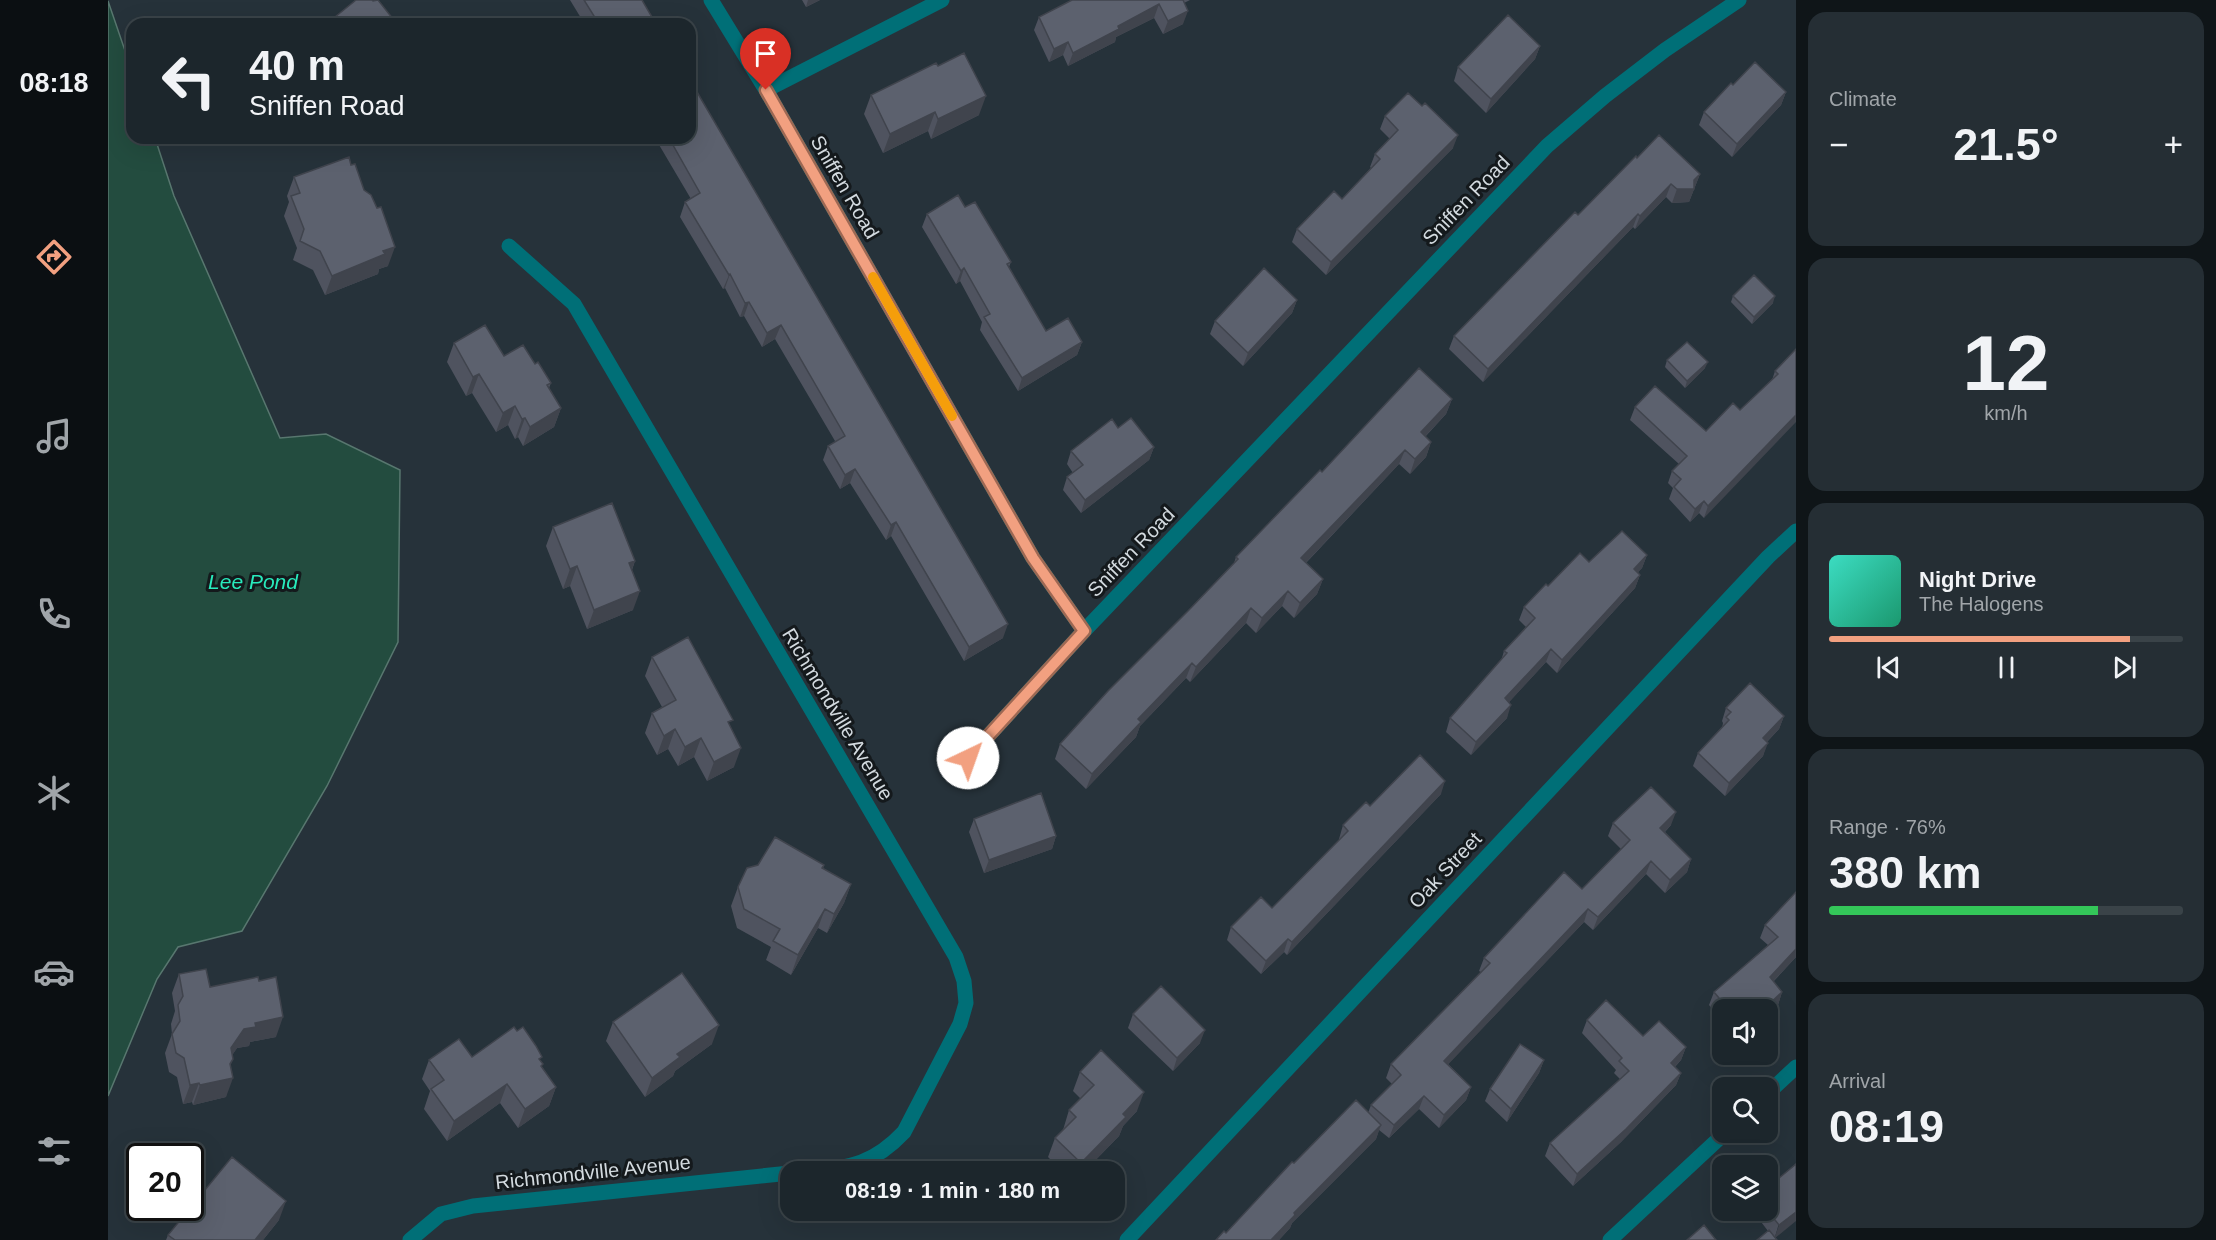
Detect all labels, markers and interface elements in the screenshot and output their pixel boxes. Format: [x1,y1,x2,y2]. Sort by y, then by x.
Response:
pin [740,28,791,90]
icon: arrive [749,37,782,70]
icon: left [150,42,228,120]
text: 40 m [249,42,345,89]
text: 08:18 [19,68,89,98]
text: Climate [1829,88,1897,110]
text: Sniffen Road [249,91,405,121]
text: 21.5° [1953,119,2059,170]
text: − [1829,126,1848,163]
text: + [2164,126,2183,163]
street label: Sniffen Road [807,132,883,242]
street label: Sniffen Road [1418,151,1514,249]
icon: directions [33,236,75,278]
text: 12 [1963,319,2049,407]
text: km/h [1984,402,2028,424]
icon: music [33,415,75,457]
street label: Sniffen Road [1083,503,1179,601]
text: Night Drive [1919,567,2036,592]
water label: Lee Pond [208,570,299,593]
icon: phone [33,593,75,635]
text: The Halogens [1919,593,2044,615]
street label: Richmondville Avenue [778,624,898,804]
icon: previous [1872,651,1905,684]
icon: pause [1990,651,2023,684]
icon: next [2108,651,2141,684]
position arrow [936,726,1000,790]
icon: climate [33,772,75,814]
text: Range · 76% [1829,816,1946,838]
street label: Oak Street [1404,827,1486,912]
text: 380 km [1829,847,1982,898]
icon: car [33,951,75,993]
map controls [1712,999,1778,1221]
button: sound [1712,999,1778,1065]
text: Arrival [1829,1070,1886,1092]
button: search [1712,1077,1778,1143]
text: 08:19 [1829,1101,1944,1152]
icon: filters [33,1130,75,1172]
speed limit sign: 20 [126,1143,204,1221]
street label: Richmondville Avenue [494,1151,692,1193]
button: layers [1712,1155,1778,1221]
text: 08:19 · 1 min · 180 m [845,1178,1060,1203]

